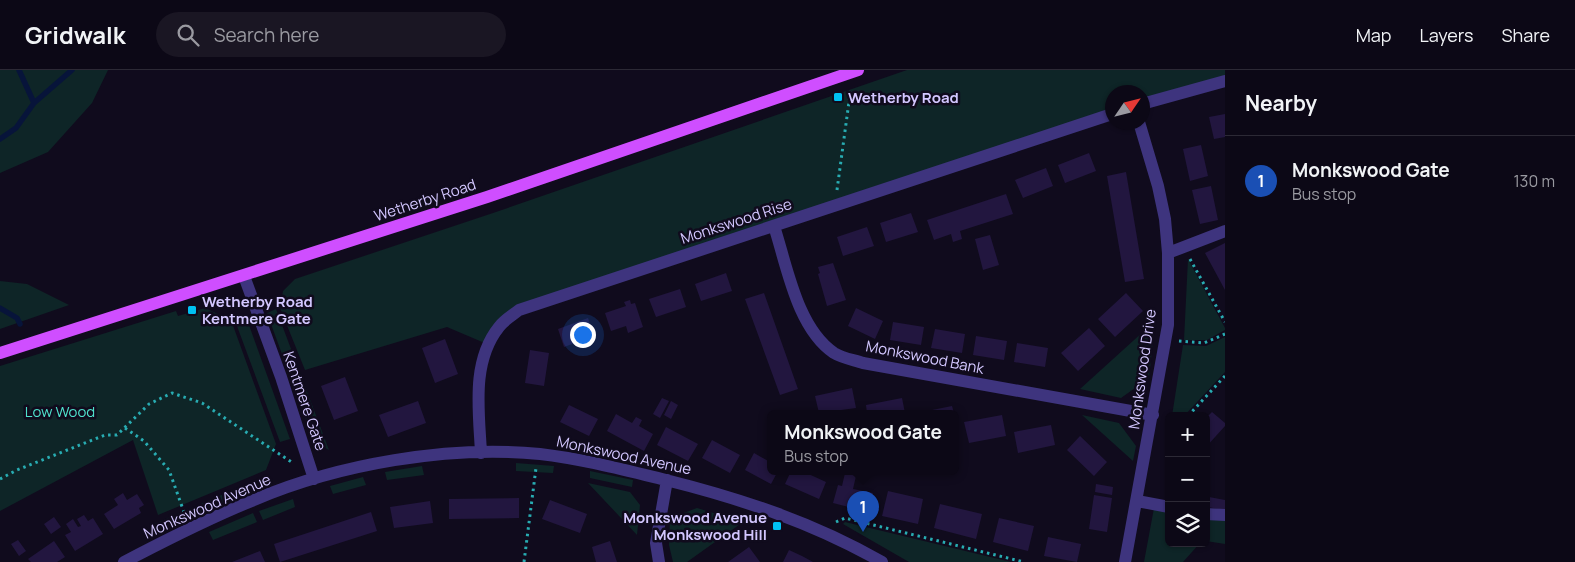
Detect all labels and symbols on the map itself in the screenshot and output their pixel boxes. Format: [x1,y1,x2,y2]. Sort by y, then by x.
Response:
north arrow [1105,85,1150,130]
place label: Wetherby Road [848,87,959,108]
marker: Wetherby Road [832,91,844,103]
street label: Wetherby Road [371,174,479,226]
street label: Monkswood Rise [678,193,794,249]
place label: Wetherby Road Kentmere Gate [202,291,313,329]
marker: Wetherby Road Kentmere Gate [186,304,198,316]
street label: Monkswood Drive [1123,307,1161,430]
your location [570,322,596,348]
street label: Monkswood Bank [864,335,986,379]
street label: Kentmere Gate [278,349,332,454]
park label: Low Wood [25,401,95,422]
street label: Monkswood Avenue [555,430,694,480]
street label: Monkswood Avenue [140,468,274,544]
pin: 1 [847,491,879,532]
place label: Monkswood Avenue Monkswood Hill [623,507,767,545]
marker: Monkswood Avenue Monkswood Hill [771,520,783,532]

